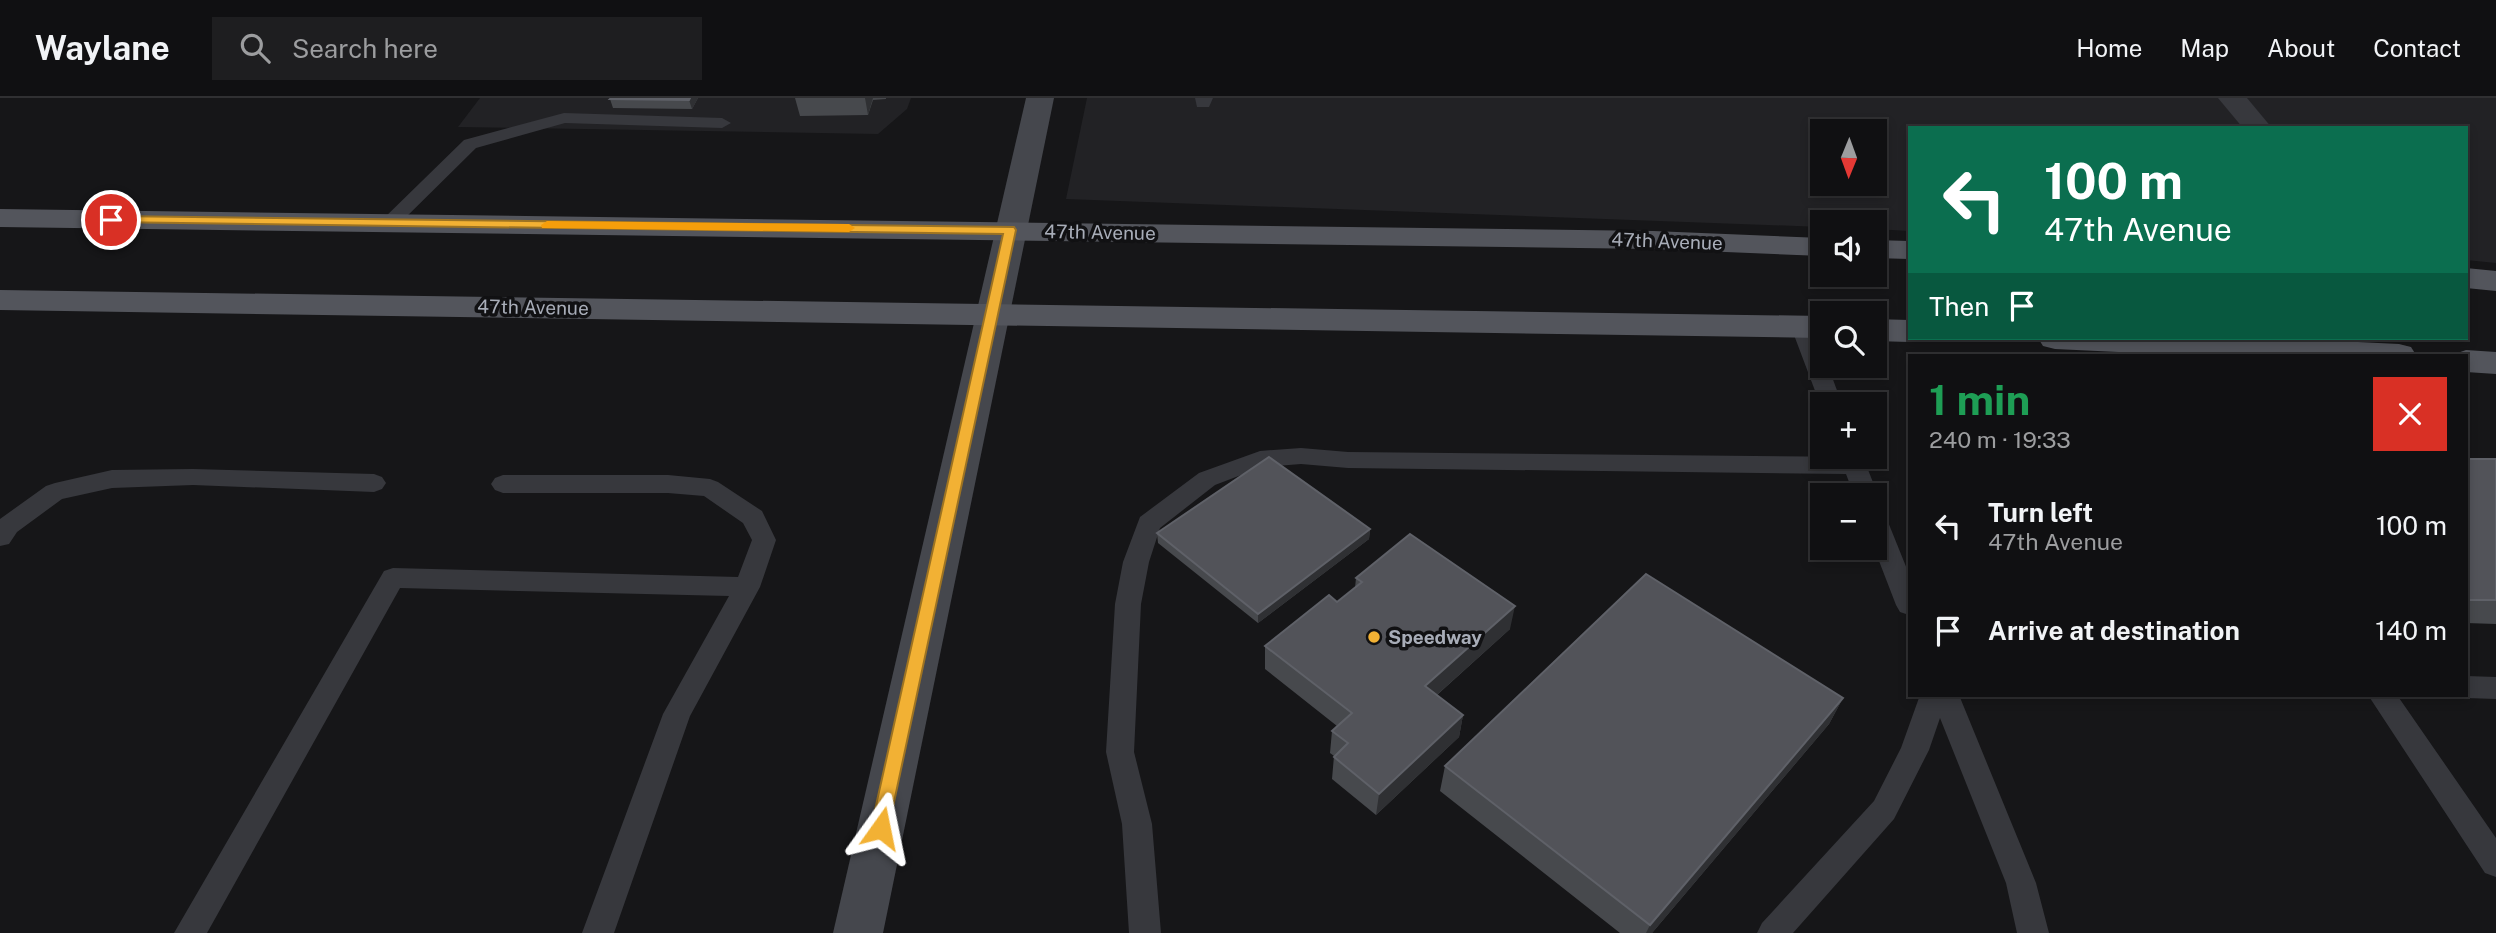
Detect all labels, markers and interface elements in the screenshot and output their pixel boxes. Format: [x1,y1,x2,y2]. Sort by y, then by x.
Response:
search box [212,17,702,80]
text: Waylane [35,29,170,67]
icon: search [236,29,274,67]
text: Search here [292,33,438,64]
text: Home [2076,34,2142,62]
text: Map [2180,34,2229,62]
text: About [2267,34,2335,62]
text: Contact [2373,34,2461,62]
north arrow [1810,119,1886,196]
map controls [1810,119,1887,560]
text: 100 m [2044,152,2183,210]
icon: left [1929,154,2020,245]
pin [81,190,141,250]
icon: arrive [92,201,130,239]
button: sound [1810,210,1887,287]
text: 47th Avenue [2044,211,2232,248]
street label: 47th Avenue [1044,220,1156,244]
street label: 47th Avenue [1611,228,1723,254]
icon: arrive [2003,287,2041,325]
text: Then [1929,291,1989,322]
street label: 47th Avenue [477,295,589,319]
button: search [1810,301,1887,378]
text: 1 min [1929,375,2030,424]
button: close [2373,377,2447,451]
button: + [1810,392,1887,469]
text: 240 m · 19:33 [1929,426,2071,453]
button: − [1810,483,1887,560]
text: Turn left [1988,497,2093,528]
icon: left [1929,507,1967,545]
text: 100 m [2376,510,2447,541]
text: 47th Avenue [1988,528,2123,555]
icon: arrive [1929,612,1967,650]
text: Arrive at destination [1988,615,2240,646]
text: 140 m [2375,615,2447,646]
place label: Speedway [1388,626,1482,648]
marker: Speedway [1366,629,1382,645]
position arrow [844,791,918,865]

